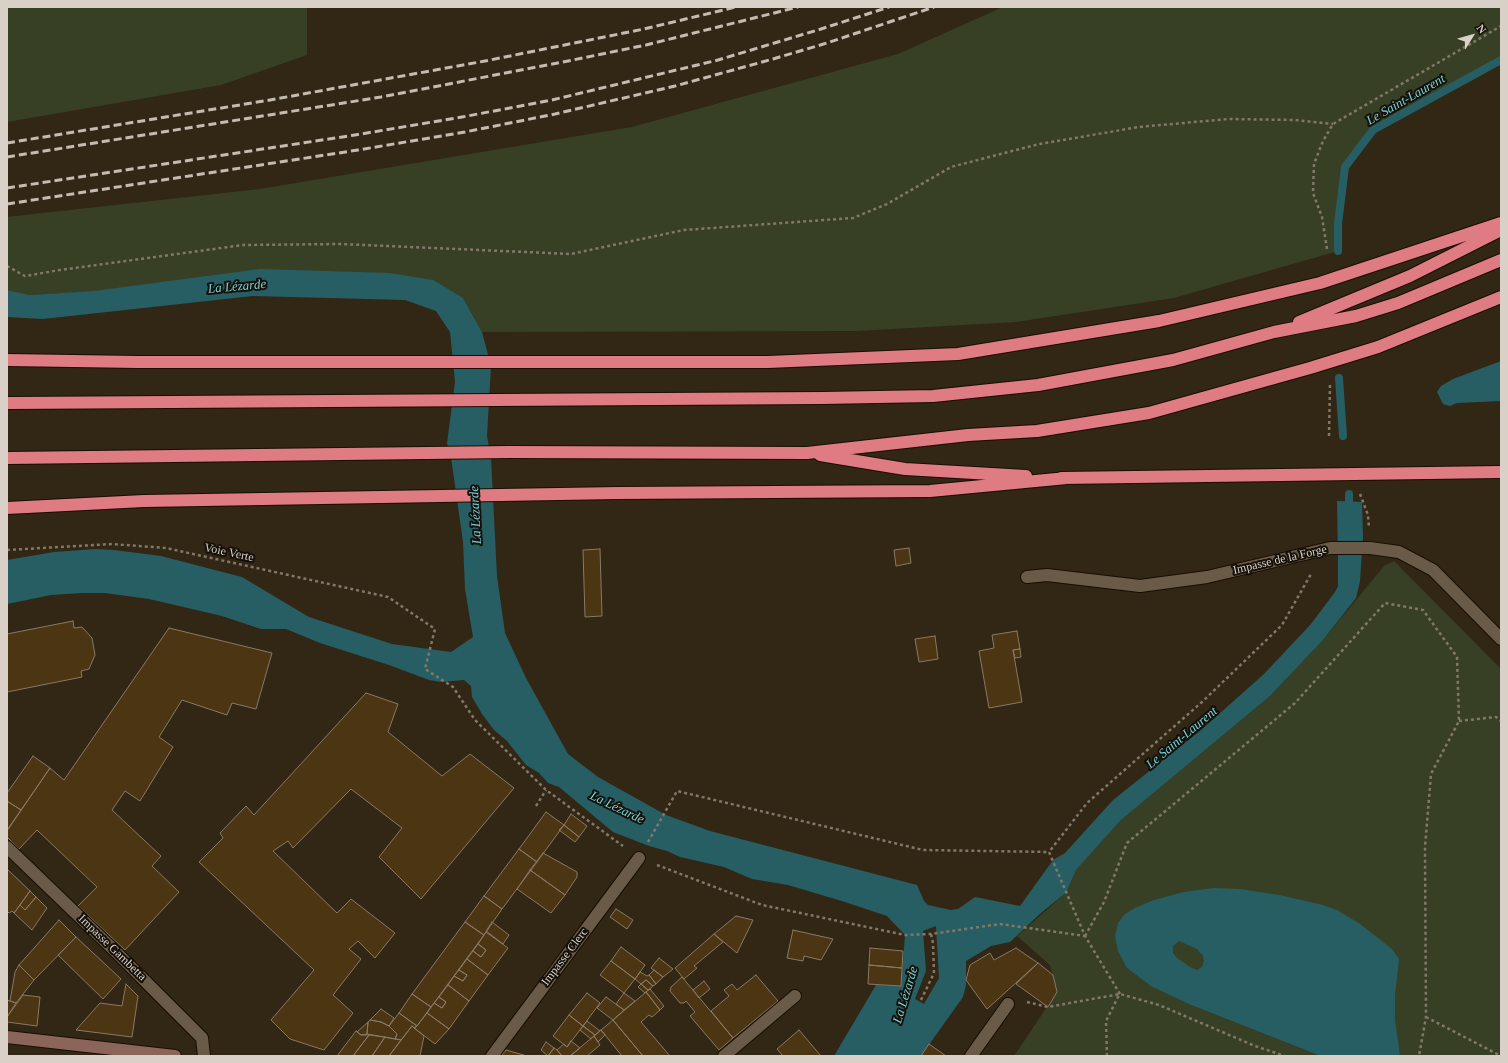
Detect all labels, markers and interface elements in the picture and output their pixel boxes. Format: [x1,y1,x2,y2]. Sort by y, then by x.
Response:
north arrow [1452,16,1492,56]
text: N [1474,22,1489,36]
water label: Le Saint-Laurent [1364,71,1448,129]
water label: La Lézarde [207,277,267,297]
water label: La Lézarde [467,485,485,545]
street label: Voie Verte [203,541,255,565]
street label: Impasse de la Forge [1232,542,1328,578]
water label: Le Saint-Laurent [1143,704,1221,772]
water label: La Lézarde [587,788,647,828]
street label: Impasse Gambetta [75,912,149,984]
street label: Impasse Clerc [539,925,591,989]
water label: La Lézarde [890,965,922,1025]

